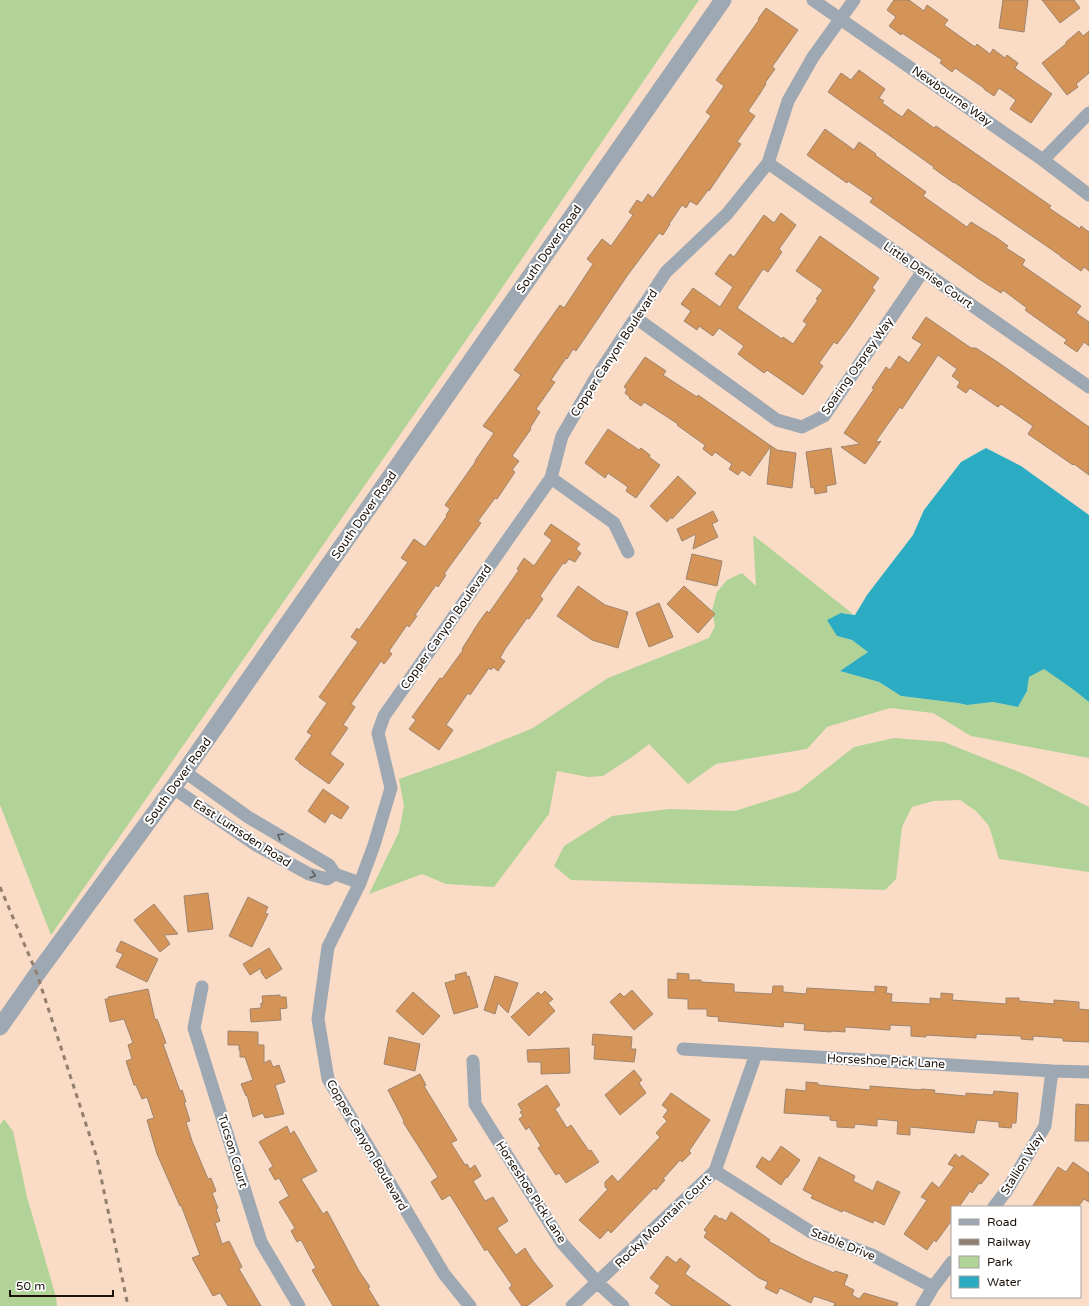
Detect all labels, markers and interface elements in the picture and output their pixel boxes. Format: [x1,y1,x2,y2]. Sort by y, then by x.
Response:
street label: Newbourne Way [909,63,995,129]
street label: South Dover Road [513,202,585,296]
street label: Little Denise Court [881,239,976,311]
street label: Copper Canyon Boulevard [568,287,660,419]
street label: Soaring Osprey Way [818,314,896,417]
street label: South Dover Road [328,468,400,562]
street label: Copper Canyon Boulevard [398,562,494,692]
street label: South Dover Road [142,735,214,827]
street label: East Lumsden Road [191,796,293,870]
one-way arrow [277,834,284,841]
one-way arrow [310,870,317,879]
street label: Horseshoe Pick Lane [827,1051,946,1071]
street label: Copper Canyon Boulevard [324,1077,410,1213]
street label: Tucson Court [215,1113,251,1190]
street label: Stallion Way [998,1130,1047,1197]
street label: Horseshoe Pick Lane [493,1139,569,1246]
street label: Rocky Mountain Court [612,1171,714,1271]
legend [951,1206,1081,1298]
text: Road [987,1215,1017,1229]
street label: Stable Drive [809,1225,878,1263]
text: Railway [987,1235,1031,1249]
text: Park [987,1255,1013,1269]
scale bar [10,1272,113,1298]
text: Water [987,1275,1022,1289]
text: 50 m [16,1279,45,1293]

